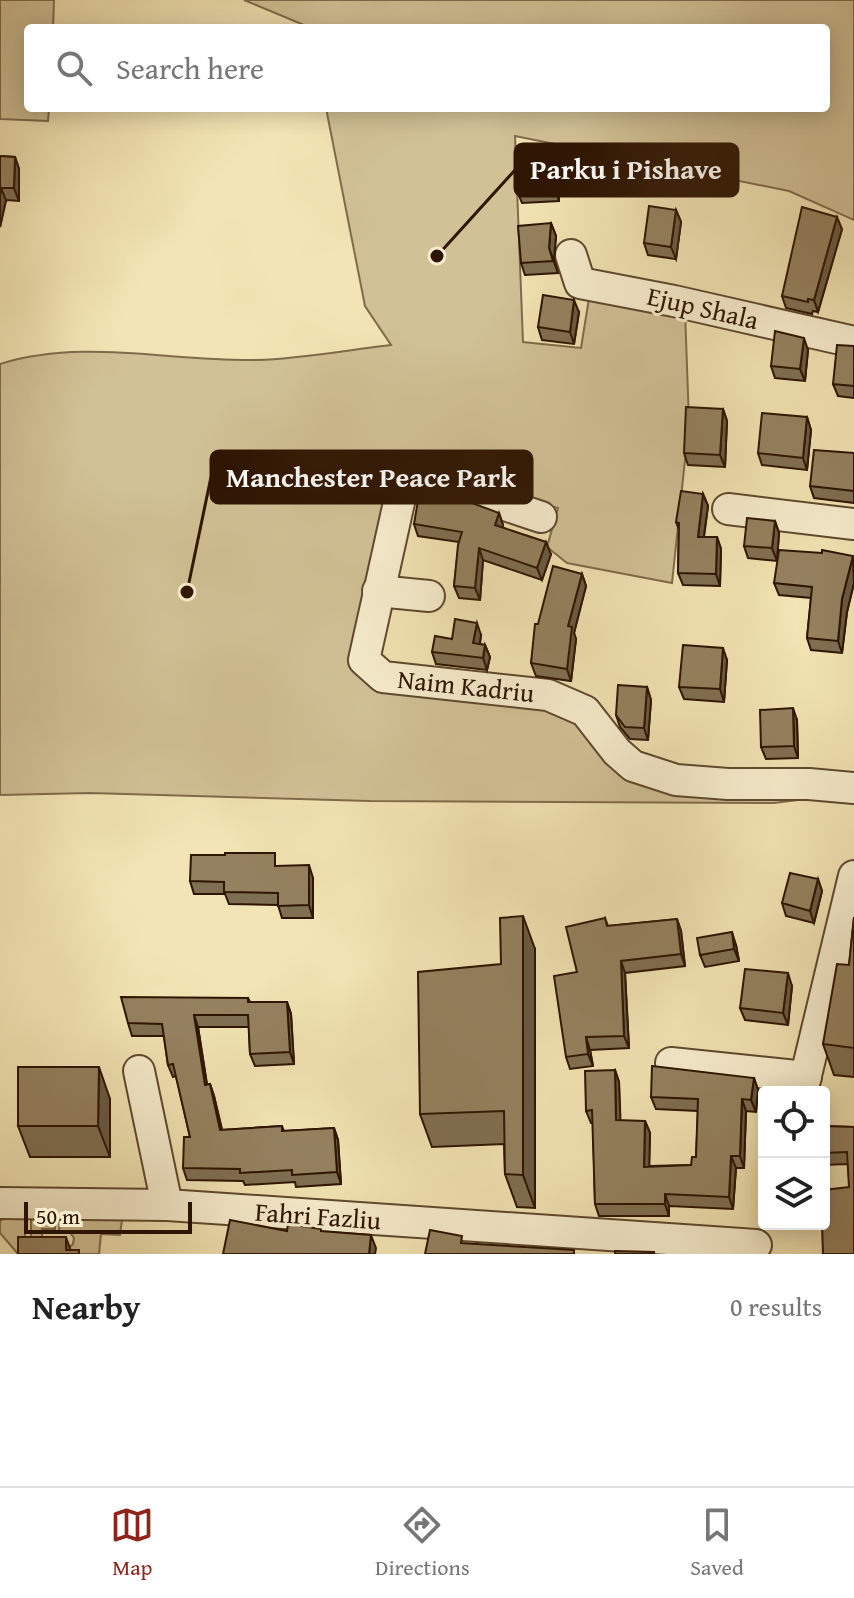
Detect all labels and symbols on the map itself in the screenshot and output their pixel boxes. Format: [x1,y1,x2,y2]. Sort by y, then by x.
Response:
callout: Parku i Pishave [515,144,738,196]
text: Parku i Pishave [530,148,722,189]
street label: Ejup Shala [644,276,763,339]
callout: Manchester Peace Park [211,451,532,503]
text: Manchester Peace Park [226,456,517,497]
street label: Naim Kadriu [396,659,536,712]
street label: Fahri Fazliu [254,1192,382,1239]
scale bar [24,1198,192,1234]

